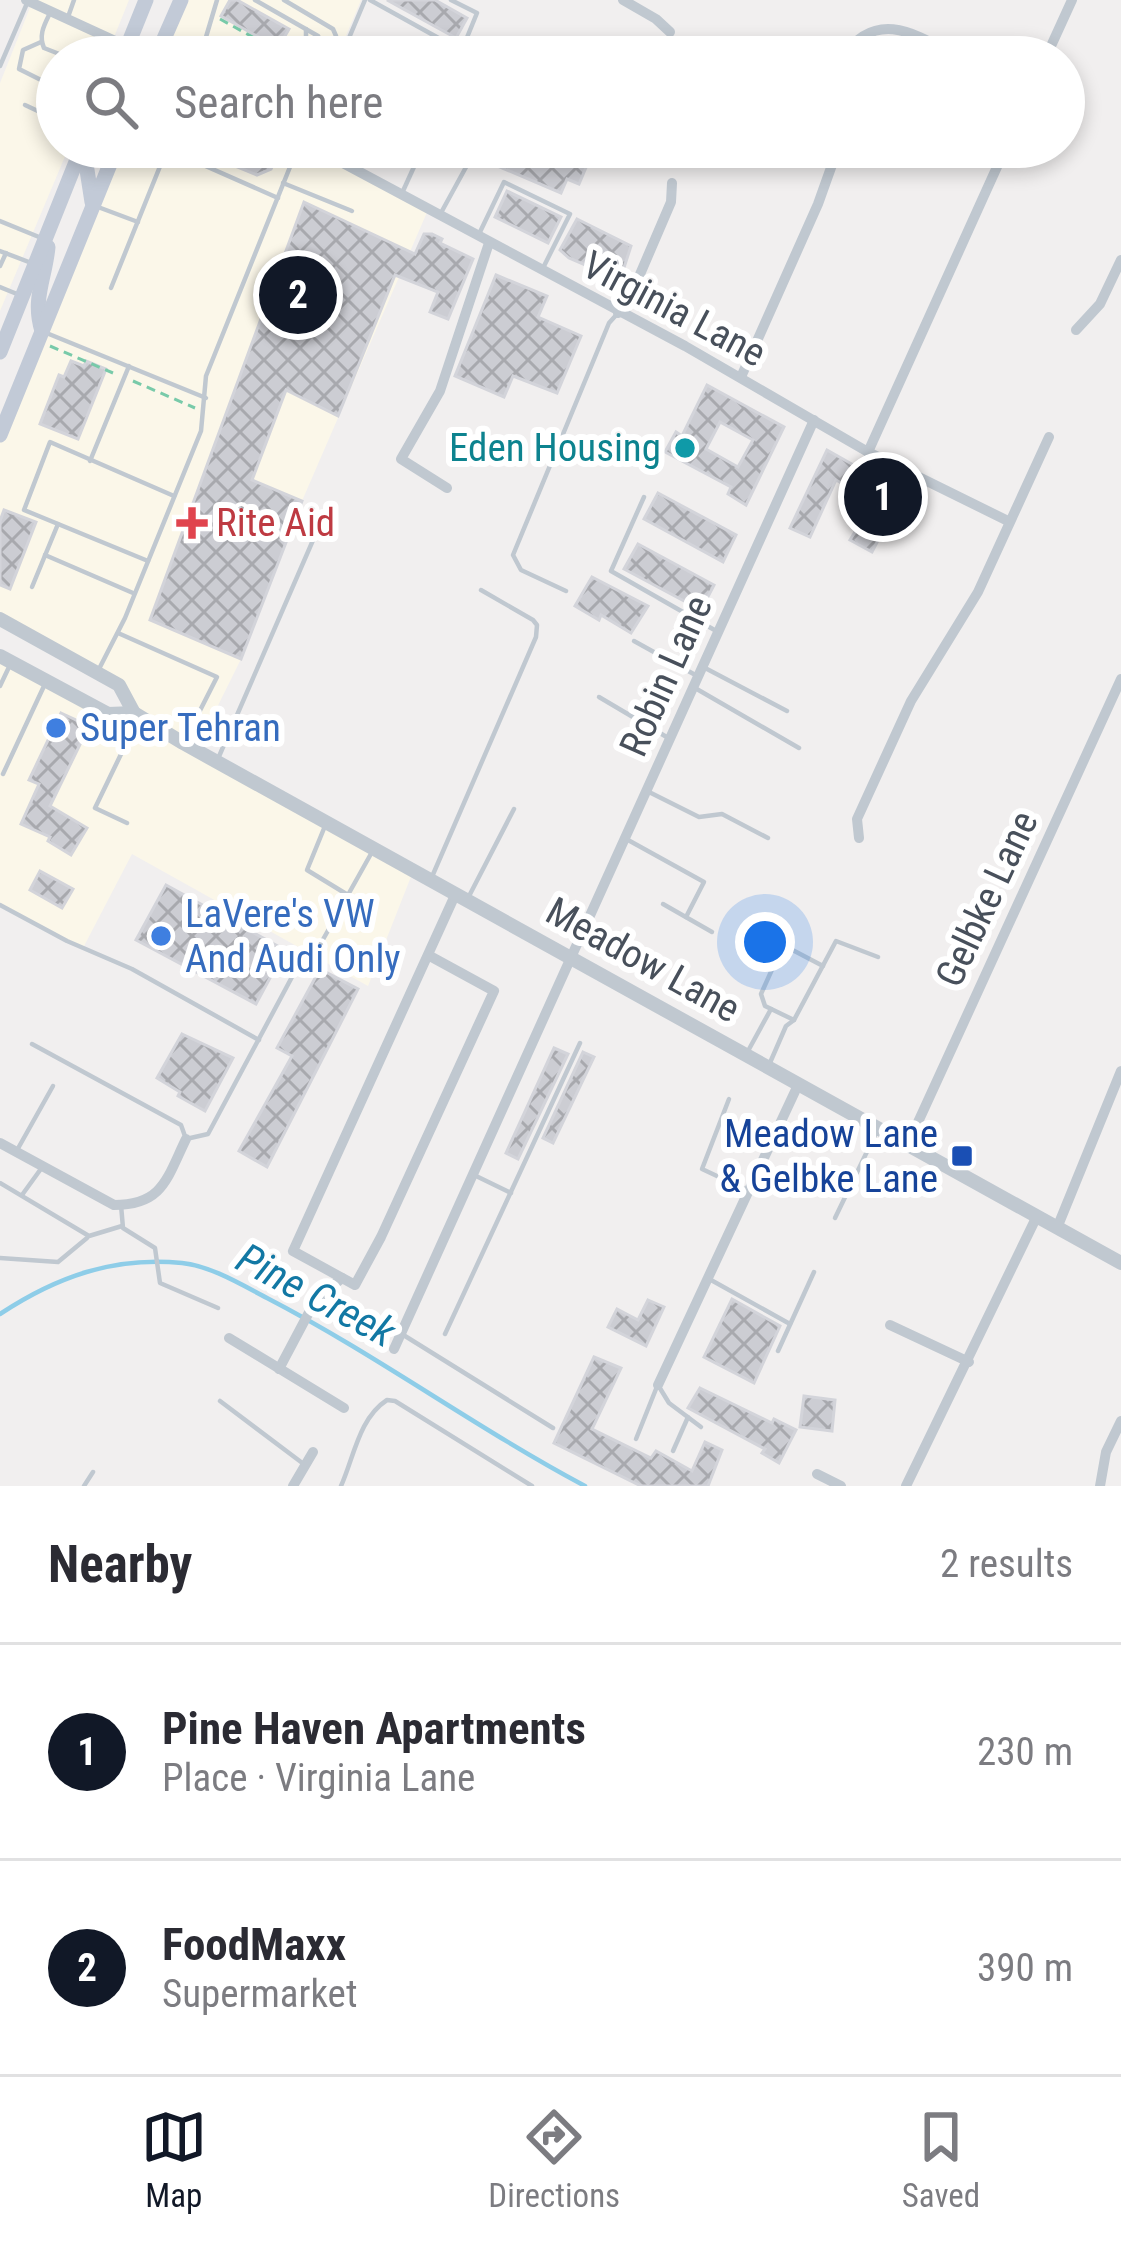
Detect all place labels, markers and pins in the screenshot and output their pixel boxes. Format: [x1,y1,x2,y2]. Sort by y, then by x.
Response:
pin: 2 [259,250,337,340]
place label: Eden Housing [449,425,661,471]
marker: Eden Housing [672,435,698,461]
pin: 1 [844,452,922,542]
place label: Rite Aid [216,500,335,546]
marker: Rite Aid [179,510,205,536]
place label: Super Tehran [80,705,281,751]
marker: Super Tehran [43,715,69,741]
place label: LaVere's VW And Audi Only [185,891,401,982]
marker: LaVere's VW And Audi Only [148,923,174,949]
place label: Meadow Lane & Gelbke Lane [720,1111,938,1202]
marker: Meadow Lane & Gelbke Lane [949,1143,975,1169]

